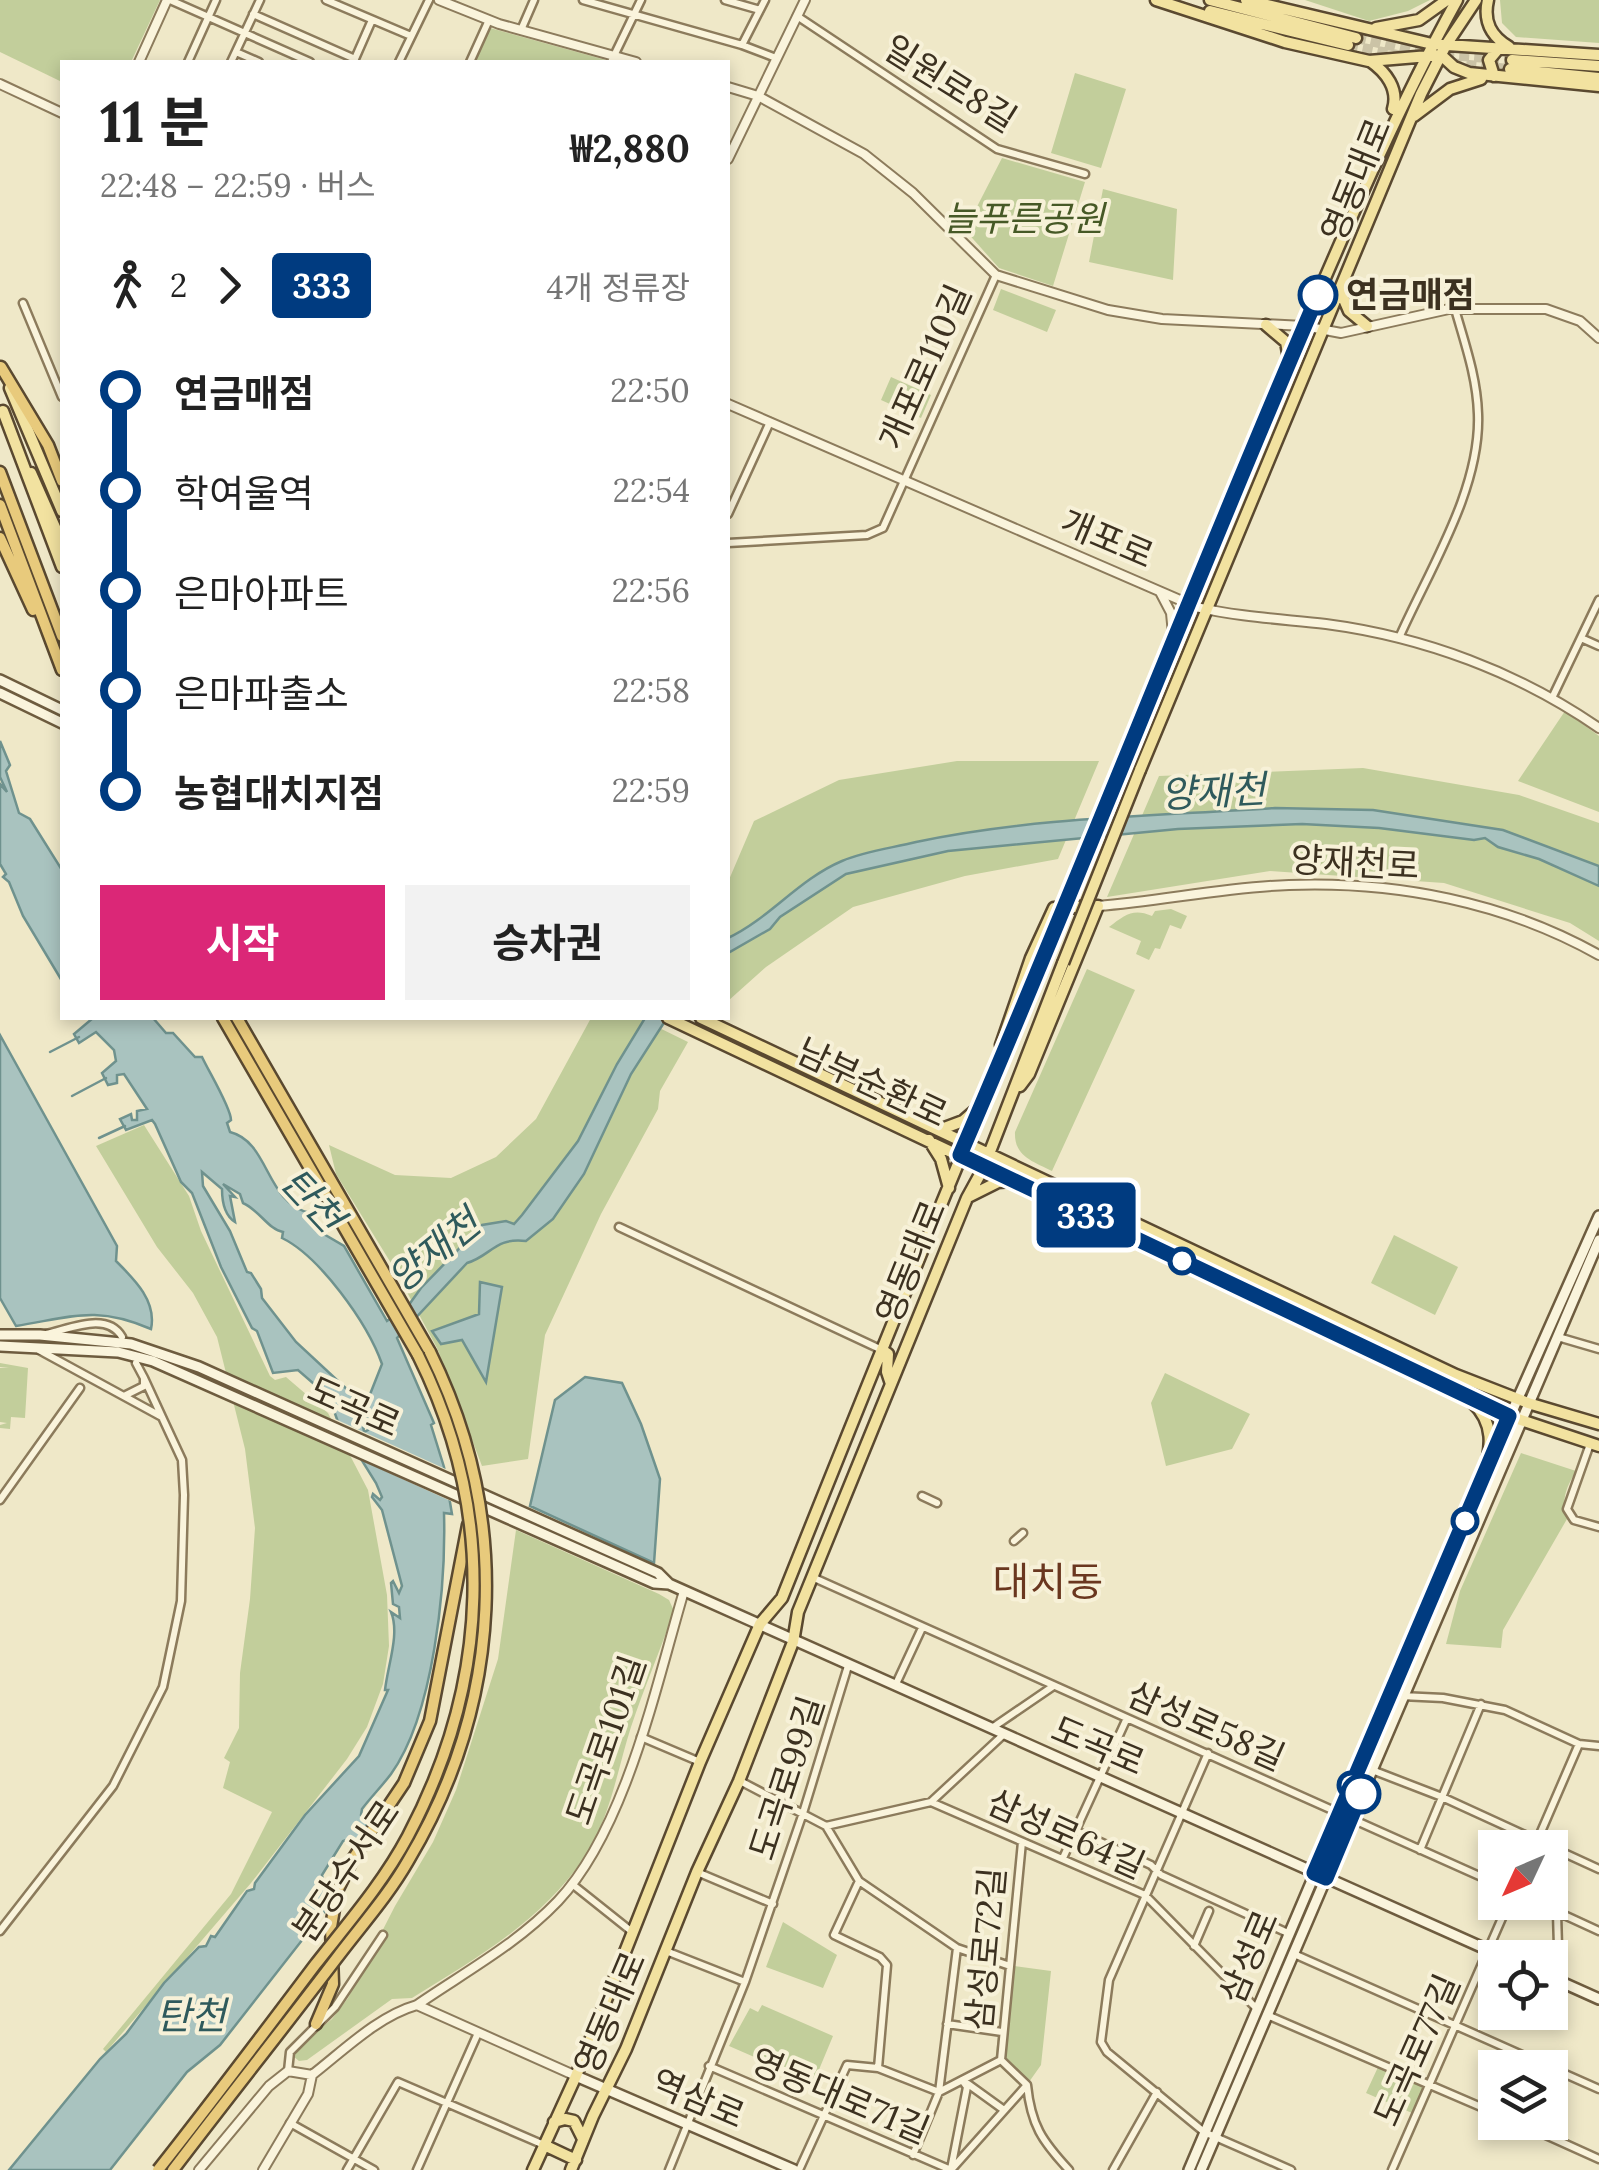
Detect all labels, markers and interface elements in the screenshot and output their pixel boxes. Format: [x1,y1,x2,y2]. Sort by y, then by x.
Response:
street label: 일원로8길 [875,25,1025,142]
text: 11 분 [100,87,210,157]
street label: 영동대로 [1311,112,1401,248]
text: ₩2,880 [570,124,690,172]
text: 22:48 – 22:59 · 버스 [100,165,375,206]
park label: 늘푸른공원 [943,196,1107,241]
icon: walk [100,258,155,313]
icon: forward [202,258,257,313]
text: 333 [292,263,351,308]
text: 2 [170,265,187,306]
text: 4개 정류장 [546,267,690,308]
place label: 연금매점 [1346,272,1475,317]
marker: 연금매점 [1299,276,1337,314]
street label: 개포로110길 [868,277,981,456]
text: 연금매점 [174,369,314,417]
text: 22:50 [610,370,690,411]
text: 학여울역 [174,469,314,517]
text: 22:54 [613,470,690,511]
street label: 개포로 [1054,499,1160,578]
text: 은마아파트 [174,569,349,617]
text: 22:56 [612,570,690,611]
text: 은마파출소 [174,669,349,717]
text: 22:58 [612,670,690,711]
water label: 양재천 [1159,764,1271,818]
text: 농협대치지점 [174,769,384,817]
text: 22:59 [612,770,690,811]
street label: 양재천로 [1290,837,1421,888]
button: 시작 [100,885,385,1000]
button: 승차권 [405,885,690,1000]
street label: 남부순환로 [790,1028,955,1137]
water label: 탄천 [271,1157,357,1244]
line badge: 333 [1028,1182,1144,1248]
text: 333 [1057,1193,1115,1238]
street label: 영동대로 [866,1194,956,1330]
water label: 양재천 [378,1196,492,1302]
unlabelled marker [1169,1248,1195,1274]
street label: 도곡로 [301,1366,407,1447]
unlabelled marker [1452,1508,1478,1534]
district label: 대치동 [993,1556,1103,1607]
street label: 도곡로101길 [556,1649,655,1830]
street label: 삼성로58길 [1121,1671,1292,1780]
street label: 도곡로99길 [739,1690,834,1865]
street label: 도곡로 [1045,1706,1151,1785]
unlabelled marker [1338,1772,1364,1798]
unlabelled marker [1342,1775,1380,1813]
street label: 삼성로64길 [980,1779,1152,1888]
street label: 분당수서로 [282,1791,409,1950]
north arrow [1478,1830,1568,1920]
map controls [1478,1830,1568,2140]
street label: 삼성로72길 [956,1865,1015,2032]
street label: 삼성로 [1209,1904,1288,2010]
button: locate [1478,1940,1568,2030]
street label: 영동대로 [564,1945,655,2081]
street label: 도곡로77길 [1363,1967,1470,2133]
water label: 탄천 [156,1991,230,2039]
street label: 영동대로71길 [744,2038,936,2153]
button: layers [1478,2050,1568,2140]
street label: 역삼로 [645,2059,751,2138]

